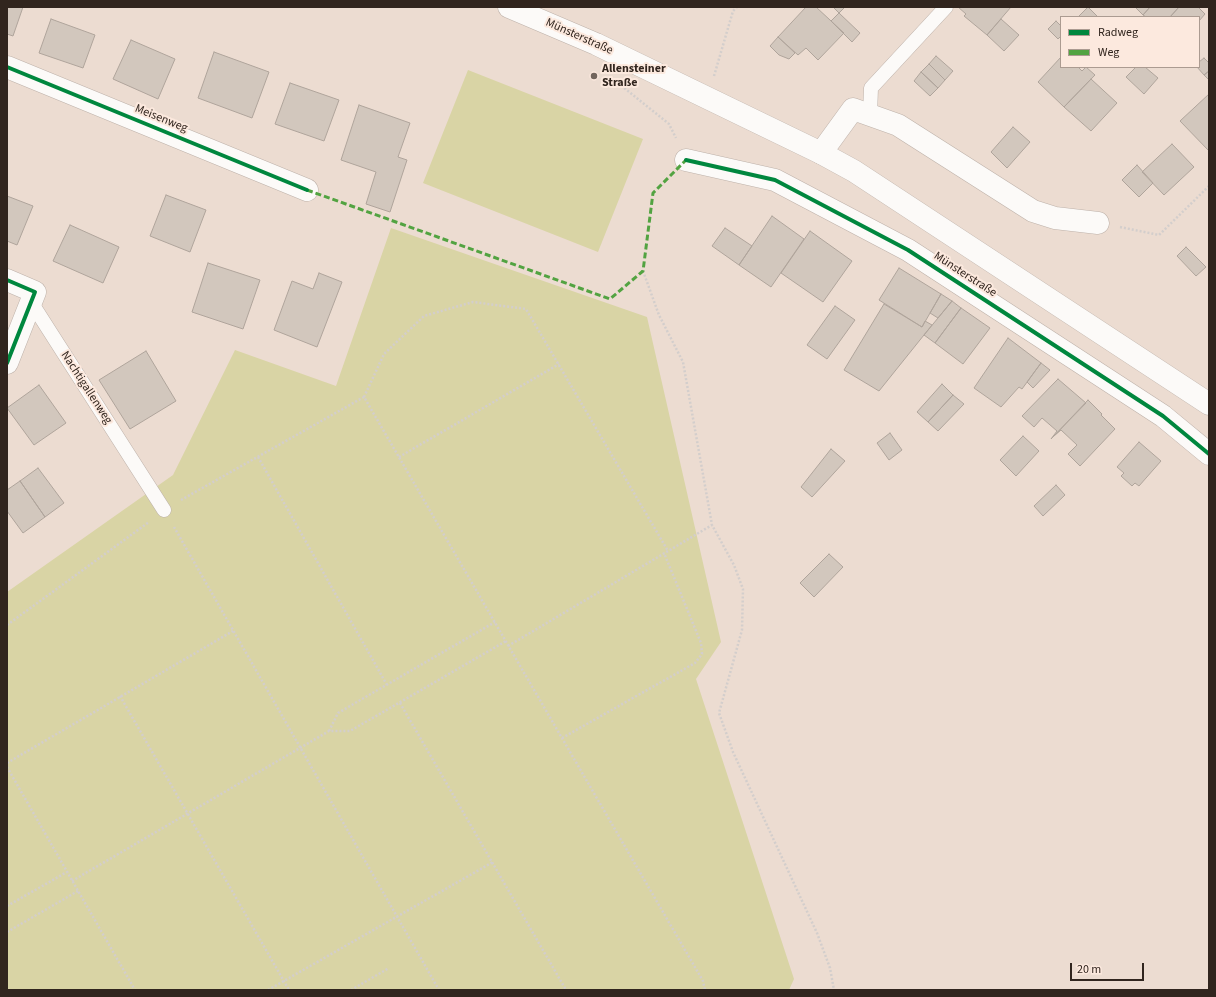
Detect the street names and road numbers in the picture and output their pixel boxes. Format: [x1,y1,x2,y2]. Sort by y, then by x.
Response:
street label: Münsterstraße [543,16,615,58]
street label: Meisenweg [133,102,189,136]
street label: Münsterstraße [931,249,999,301]
street label: Nachtigallenweg [57,349,115,427]

